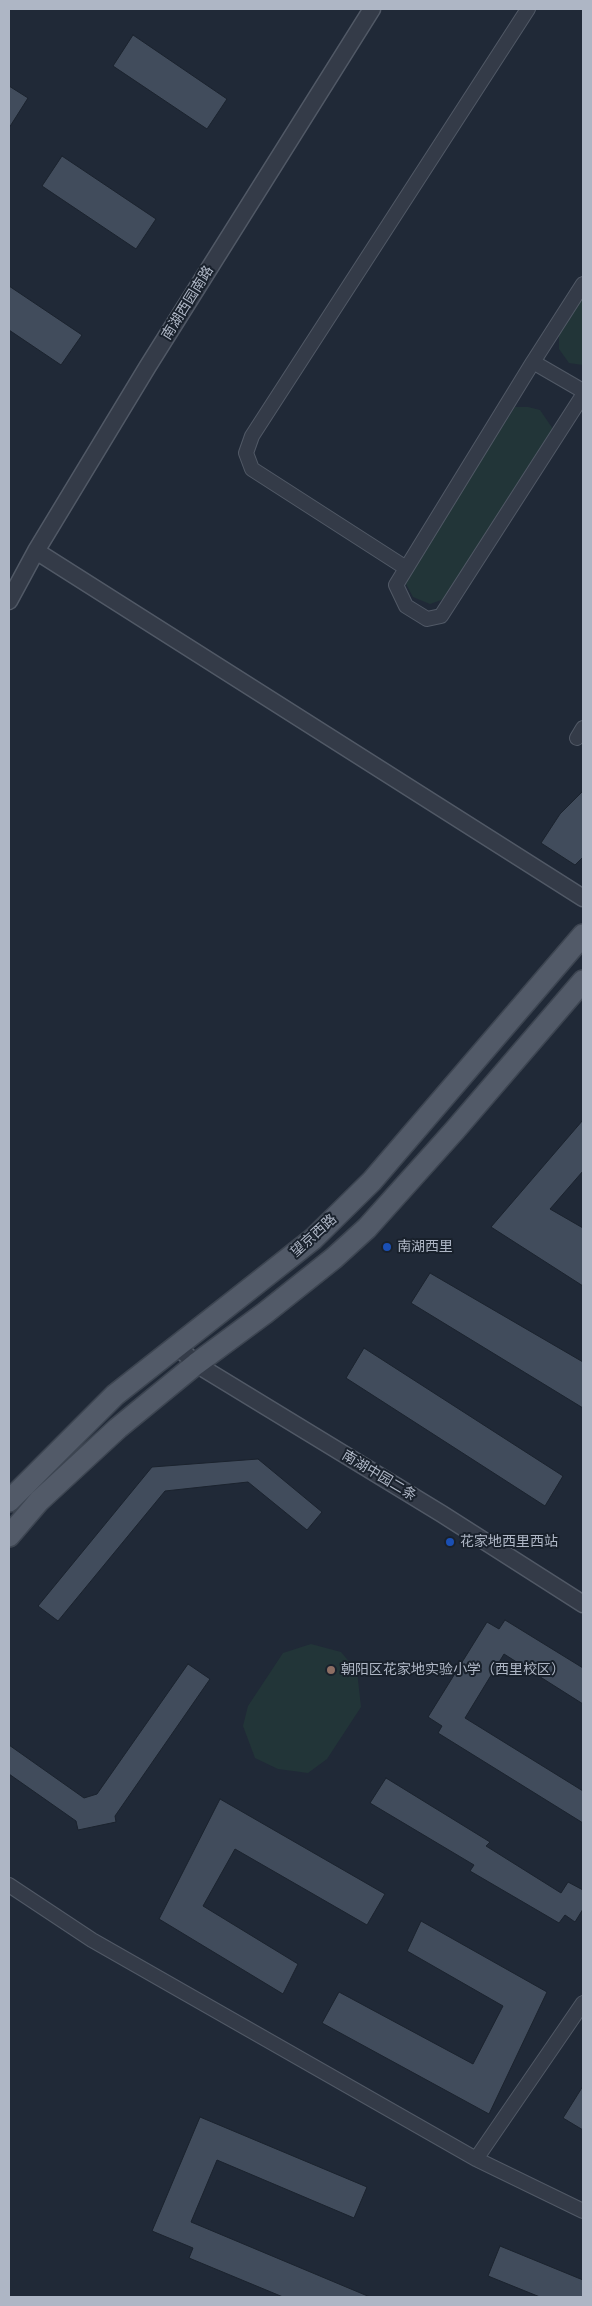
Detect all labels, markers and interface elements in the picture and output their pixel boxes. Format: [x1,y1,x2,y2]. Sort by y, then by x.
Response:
street label: 南湖西园南路 [159,263,217,343]
street label: 望京西路 [288,1211,340,1261]
place label: 南湖西里 [397,1239,453,1255]
marker: 南湖西里 [381,1241,393,1253]
street label: 南湖中园二条 [339,1447,419,1505]
place label: 花家地西里西站 [460,1534,558,1550]
marker: 花家地西里西站 [444,1536,456,1548]
place label: 朝阳区花家地实验小学（西里校区） [341,1662,565,1678]
marker: 朝阳区花家地实验小学（西里校区） [325,1664,337,1676]

